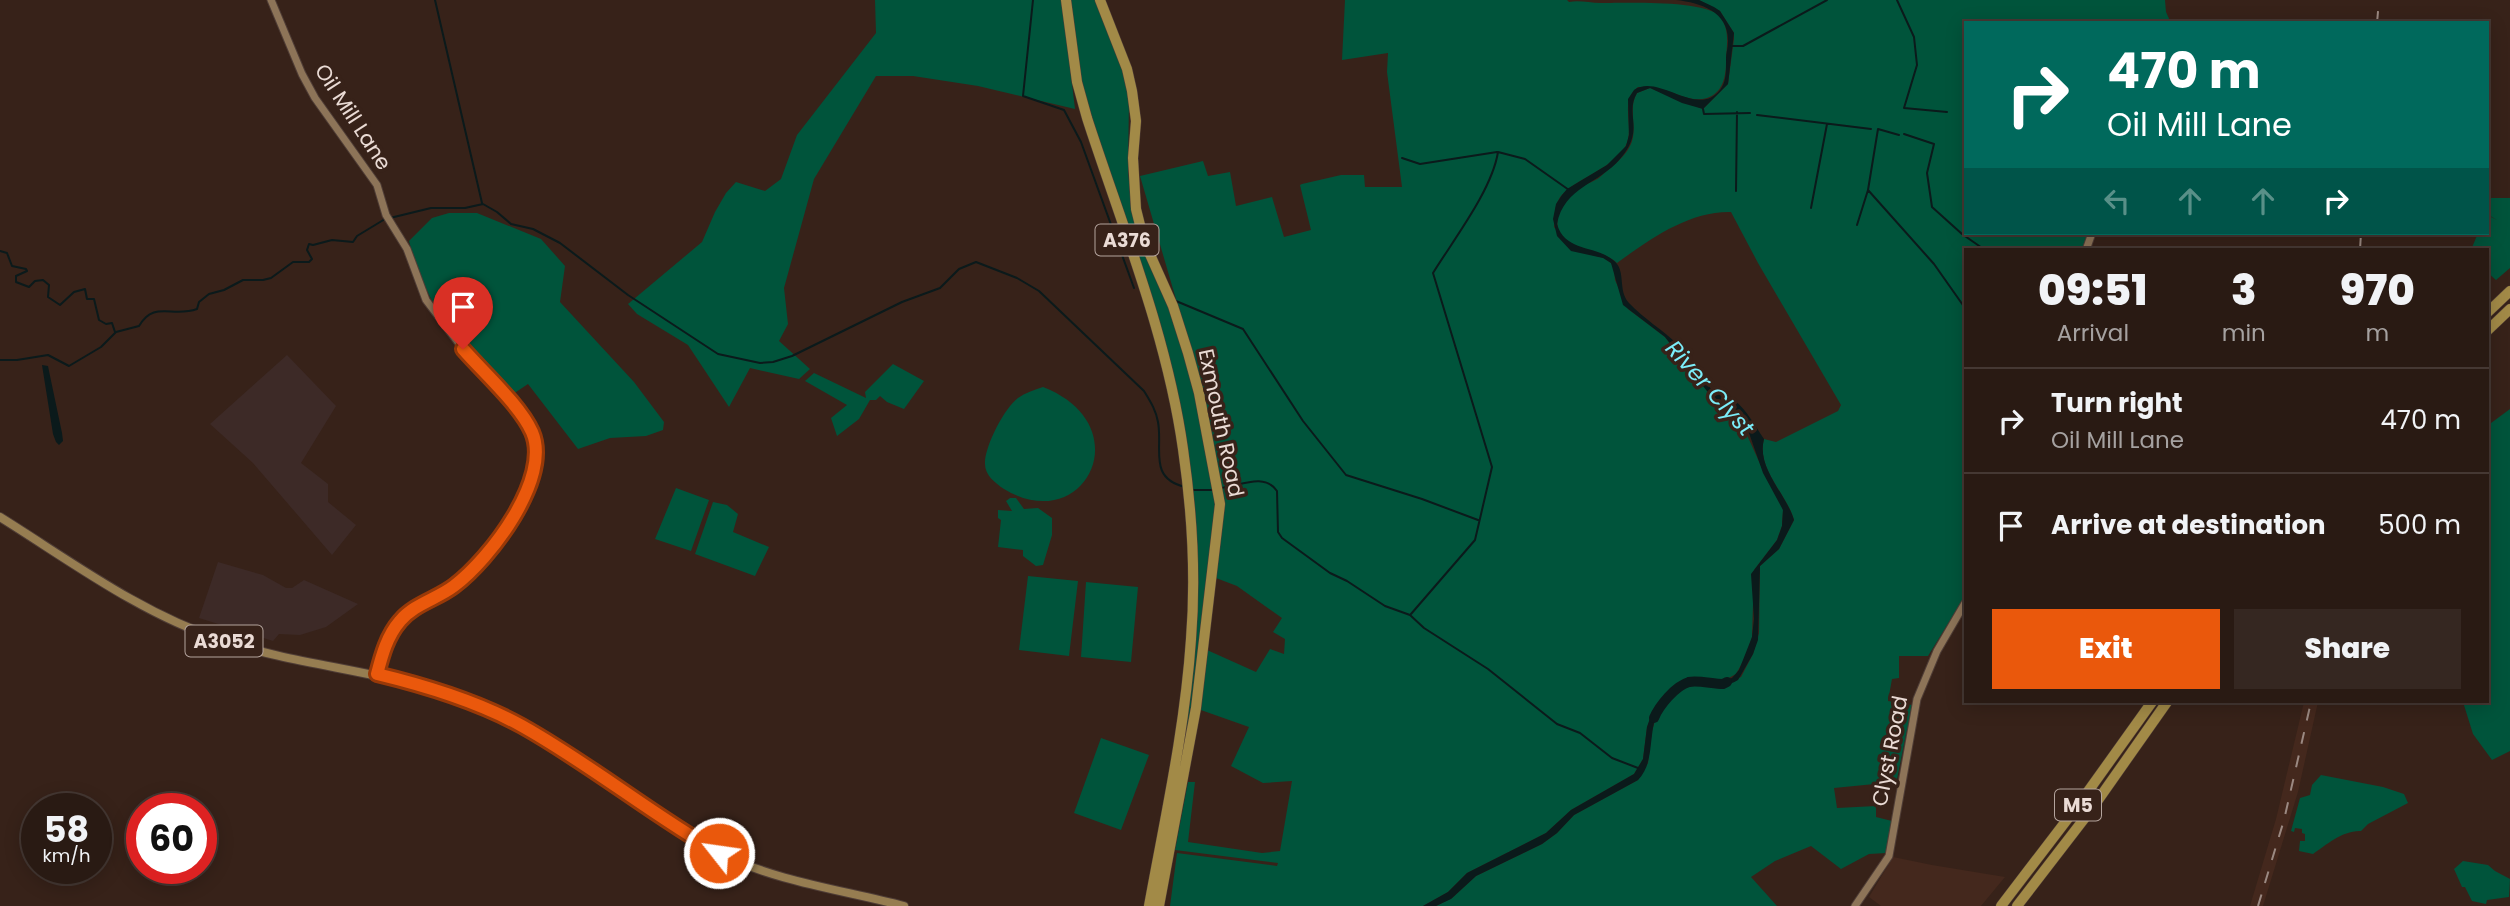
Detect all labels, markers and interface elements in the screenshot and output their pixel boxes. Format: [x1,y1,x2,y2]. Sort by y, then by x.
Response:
text: 470 m [2107,37,2261,105]
icon: right [1992,49,2083,140]
street label: Oil Mill Lane [308,58,399,176]
text: Oil Mill Lane [2107,102,2292,147]
icon: left [2098,182,2136,220]
icon: ahead [2171,182,2209,220]
icon: ahead [2244,182,2282,220]
icon: right [2317,182,2355,220]
road number: A376 [1096,224,1158,256]
text: 09:51 [2038,261,2148,320]
text: 3 [2231,261,2257,320]
text: 970 [2340,261,2415,320]
pin [433,277,493,349]
icon: arrive [444,288,482,326]
text: Arrival [2057,317,2129,349]
text: min [2222,317,2266,349]
text: m [2366,317,2389,349]
water label: River Clyst [1658,333,1762,443]
street label: Exmouth Road [1192,346,1251,500]
text: Turn right [2051,385,2183,421]
icon: right [1992,402,2030,440]
text: 470 m [2380,402,2461,438]
text: Oil Mill Lane [2051,424,2184,456]
icon: arrive [1992,507,2030,545]
text: Arrive at destination [2051,507,2326,543]
text: 500 m [2378,507,2461,543]
button: Exit [1992,609,2220,689]
button: Share [2234,609,2461,689]
road number: A3052 [186,626,262,656]
street label: Clyst Road [1865,693,1914,809]
road number: M5 [2055,790,2101,820]
speed limit sign: 60 [126,793,217,884]
text: 58 [44,805,89,854]
position arrow [682,816,756,890]
text: km/h [43,843,90,868]

